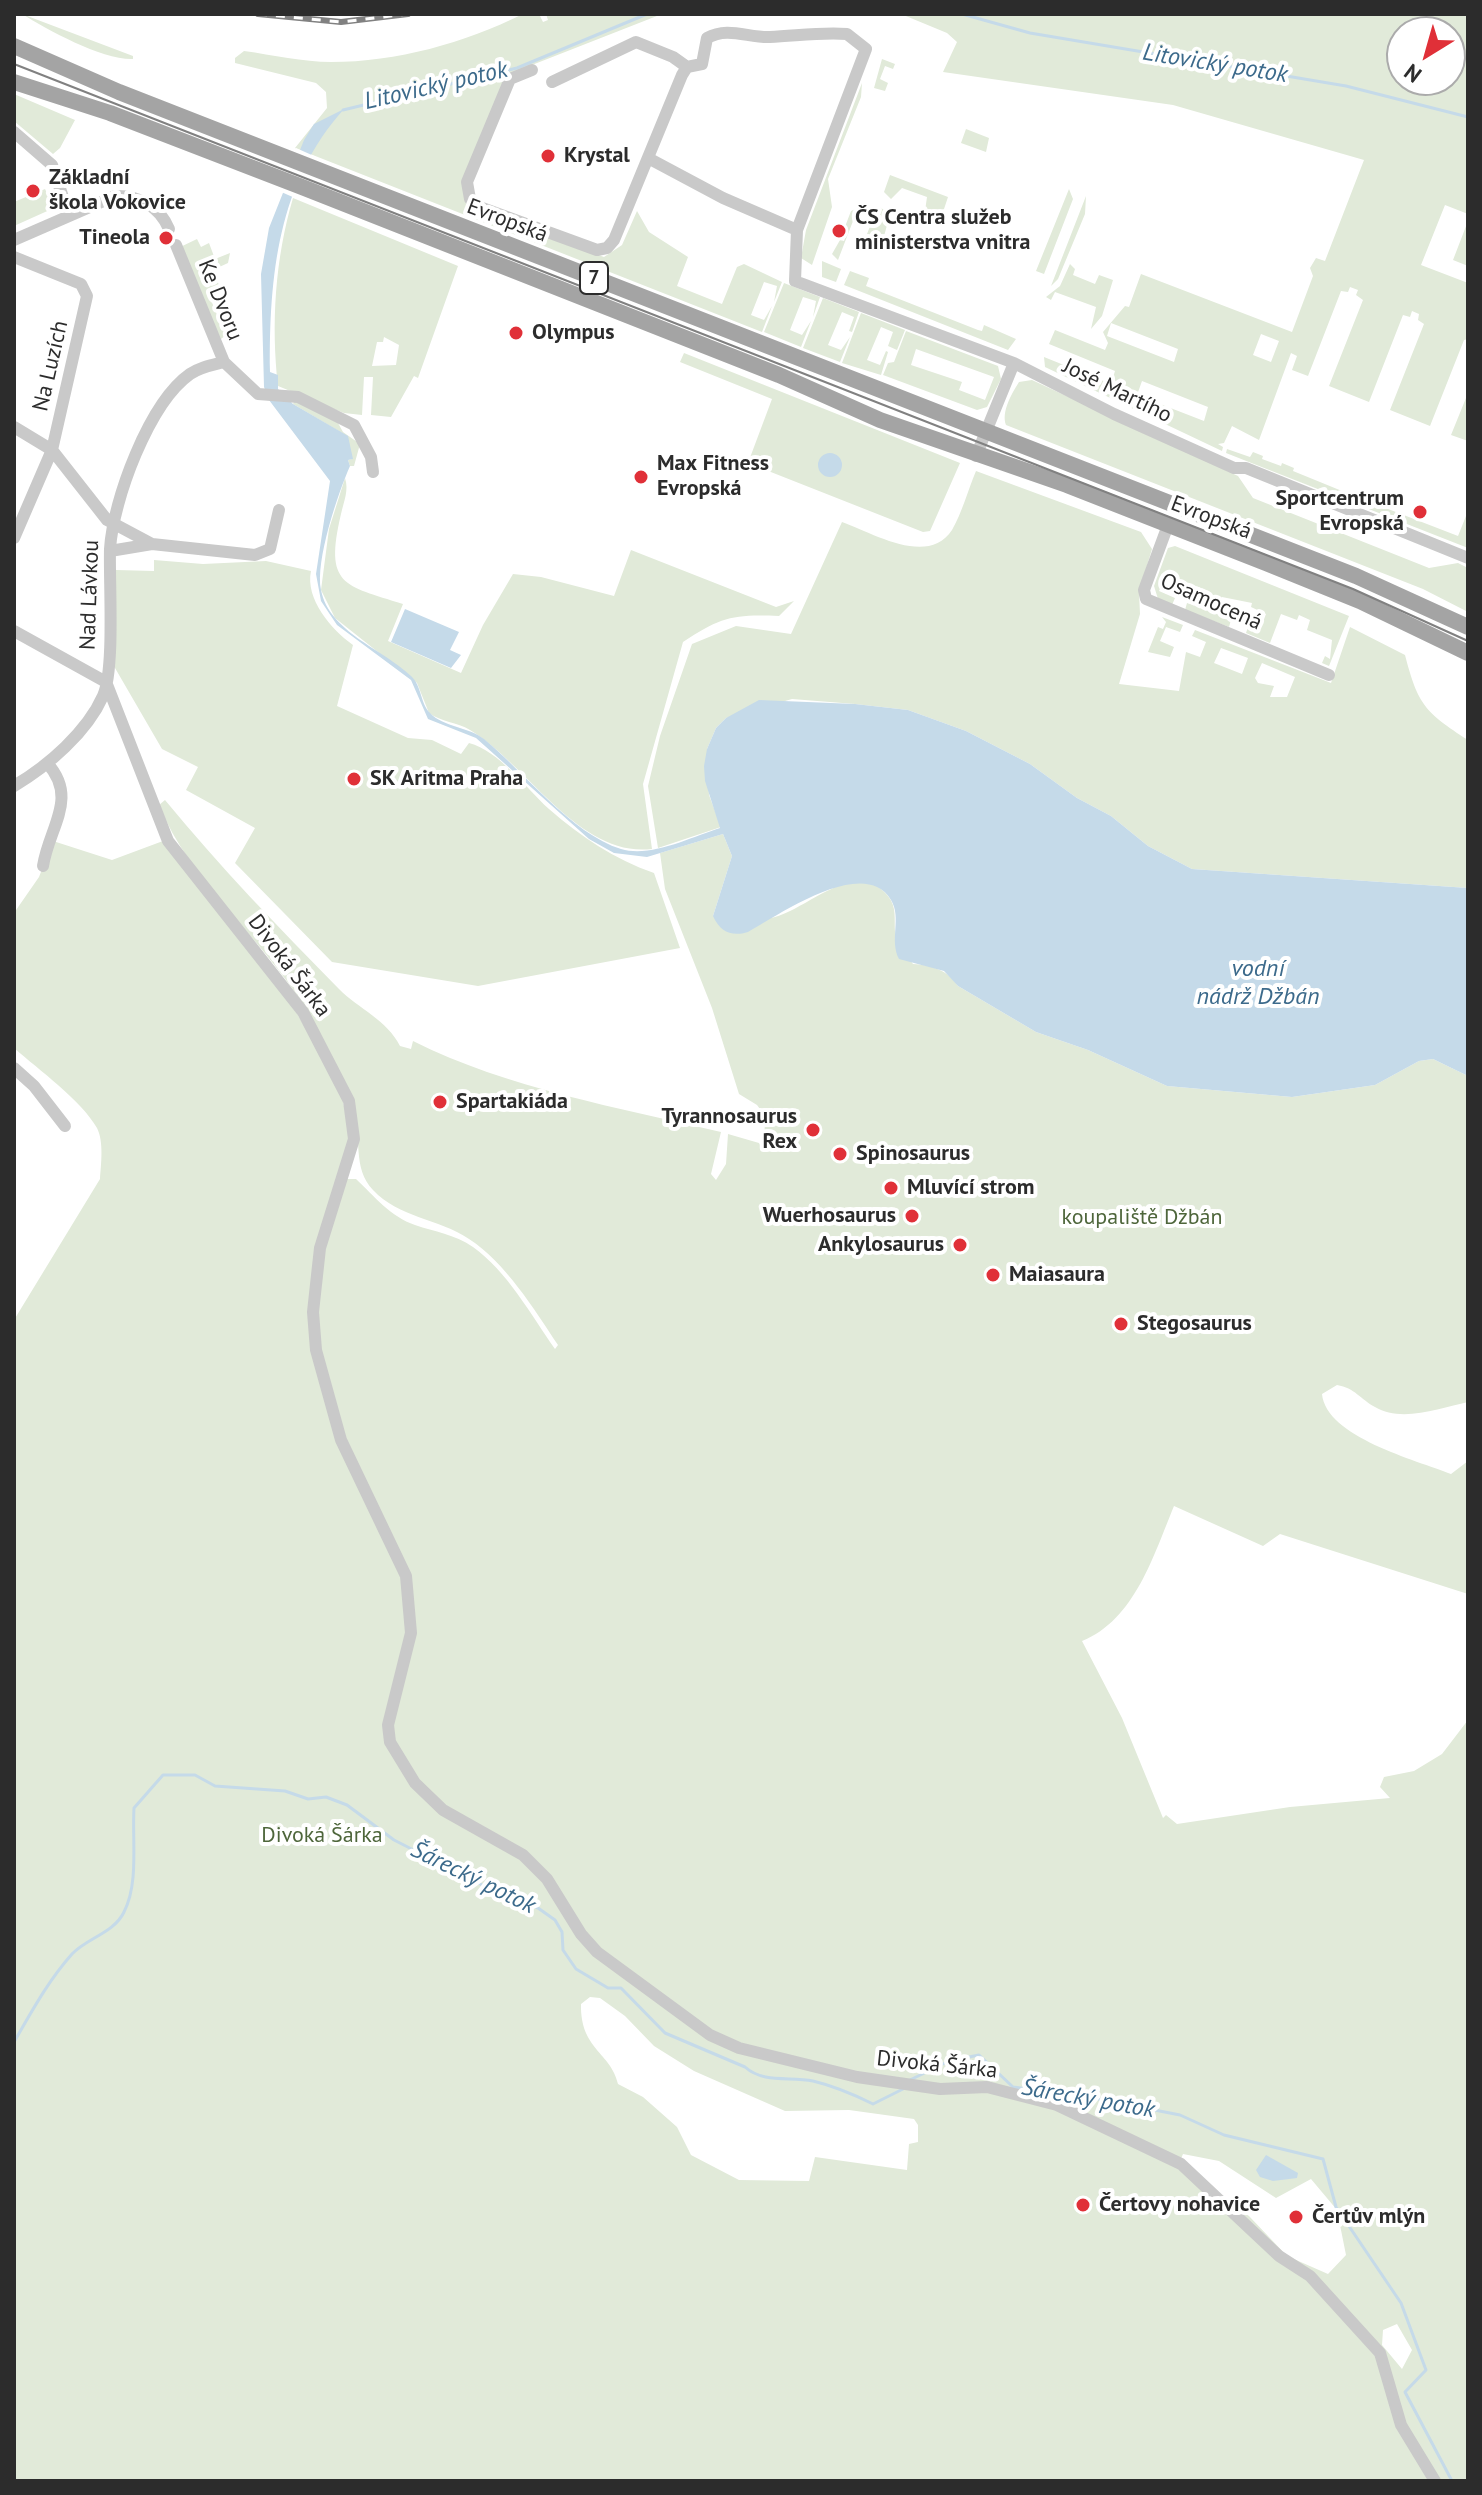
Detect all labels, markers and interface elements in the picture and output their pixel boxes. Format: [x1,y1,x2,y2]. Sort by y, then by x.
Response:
north arrow [1386,16,1466,96]
water label: Litovický potok [1141,38,1289,90]
water label: Litovický potok [362,56,510,116]
text: N [1399,58,1427,89]
place label: Krystal [564,143,630,169]
marker: Krystal [539,147,557,165]
place label: Základní škola Vokovice [49,165,186,216]
marker: Základní škola Vokovice [24,182,42,200]
street label: Evropská [463,194,551,248]
place label: ČS Centra služeb ministerstva vnitra [855,205,1030,256]
marker: ČS Centra služeb ministerstva vnitra [830,222,848,240]
place label: Tineola [79,225,150,251]
marker: Tineola [157,229,175,247]
street label: Ke Dvoru [192,256,248,344]
road number: 7 [580,262,608,294]
street label: Na Luzích [28,318,74,414]
place label: Olympus [532,320,614,346]
marker: Olympus [507,324,525,342]
street label: José Martího [1058,353,1176,429]
place label: Max Fitness Evropská [657,451,769,502]
marker: Max Fitness Evropská [632,468,650,486]
place label: Sportcentrum Evropská [1275,486,1404,538]
street label: Evropská [1167,491,1255,545]
marker: Sportcentrum Evropská [1411,503,1429,521]
street label: Nad Lávkou [75,539,105,651]
street label: Osamocená [1156,568,1266,636]
place label: SK Aritma Praha [370,766,523,792]
marker: SK Aritma Praha [345,770,363,788]
street label: Divoká Šárka [242,910,336,1022]
water label: vodní nádrž Džbán [1197,955,1319,1011]
place label: Spartakiáda [456,1089,568,1115]
marker: Spartakiáda [431,1093,449,1111]
place label: Tyrannosaurus Rex [662,1104,797,1156]
marker: Tyrannosaurus Rex [804,1121,822,1139]
place label: Spinosaurus [856,1141,970,1167]
marker: Spinosaurus [831,1145,849,1163]
place label: Mluvící strom [907,1175,1035,1201]
marker: Mluvící strom [882,1179,900,1197]
place label: Wuerhosaurus [763,1203,896,1229]
park label: koupaliště Džbán [1061,1205,1223,1231]
marker: Wuerhosaurus [903,1207,921,1225]
place label: Ankylosaurus [818,1232,944,1258]
marker: Ankylosaurus [951,1236,969,1254]
place label: Maiasaura [1009,1262,1105,1288]
marker: Maiasaura [984,1266,1002,1284]
place label: Stegosaurus [1137,1311,1252,1337]
marker: Stegosaurus [1112,1315,1130,1333]
park label: Divoká Šárka [261,1823,383,1849]
water label: Šárecký potok [406,1835,540,1921]
street label: Divoká Šárka [875,2046,999,2084]
water label: Šárecký potok [1019,2073,1157,2125]
place label: Čertovy nohavice [1099,2192,1260,2218]
marker: Čertovy nohavice [1074,2196,1092,2214]
place label: Čertův mlýn [1312,2204,1425,2230]
marker: Čertův mlýn [1287,2208,1305,2226]

